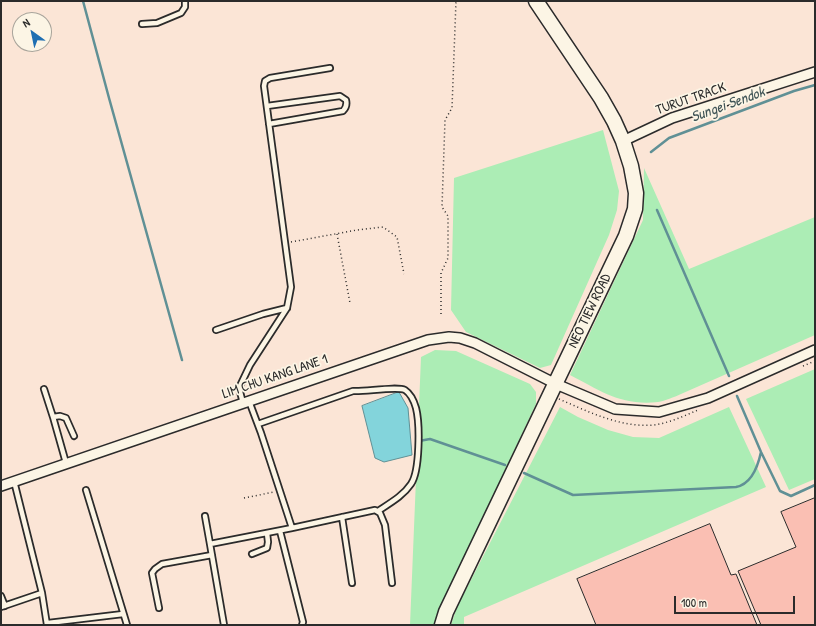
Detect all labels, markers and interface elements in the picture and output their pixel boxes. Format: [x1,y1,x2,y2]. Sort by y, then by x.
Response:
north arrow [12,12,52,52]
text: N [20,15,32,30]
street label: TURUT TRACK [654,79,728,119]
water label: Sungei Sendok [689,83,767,127]
street label: NEO TIEW ROAD [565,271,615,351]
street label: LIM CHU KANG LANE 1 [220,351,330,403]
scale bar [676,588,797,614]
text: 100 m [681,594,707,611]

